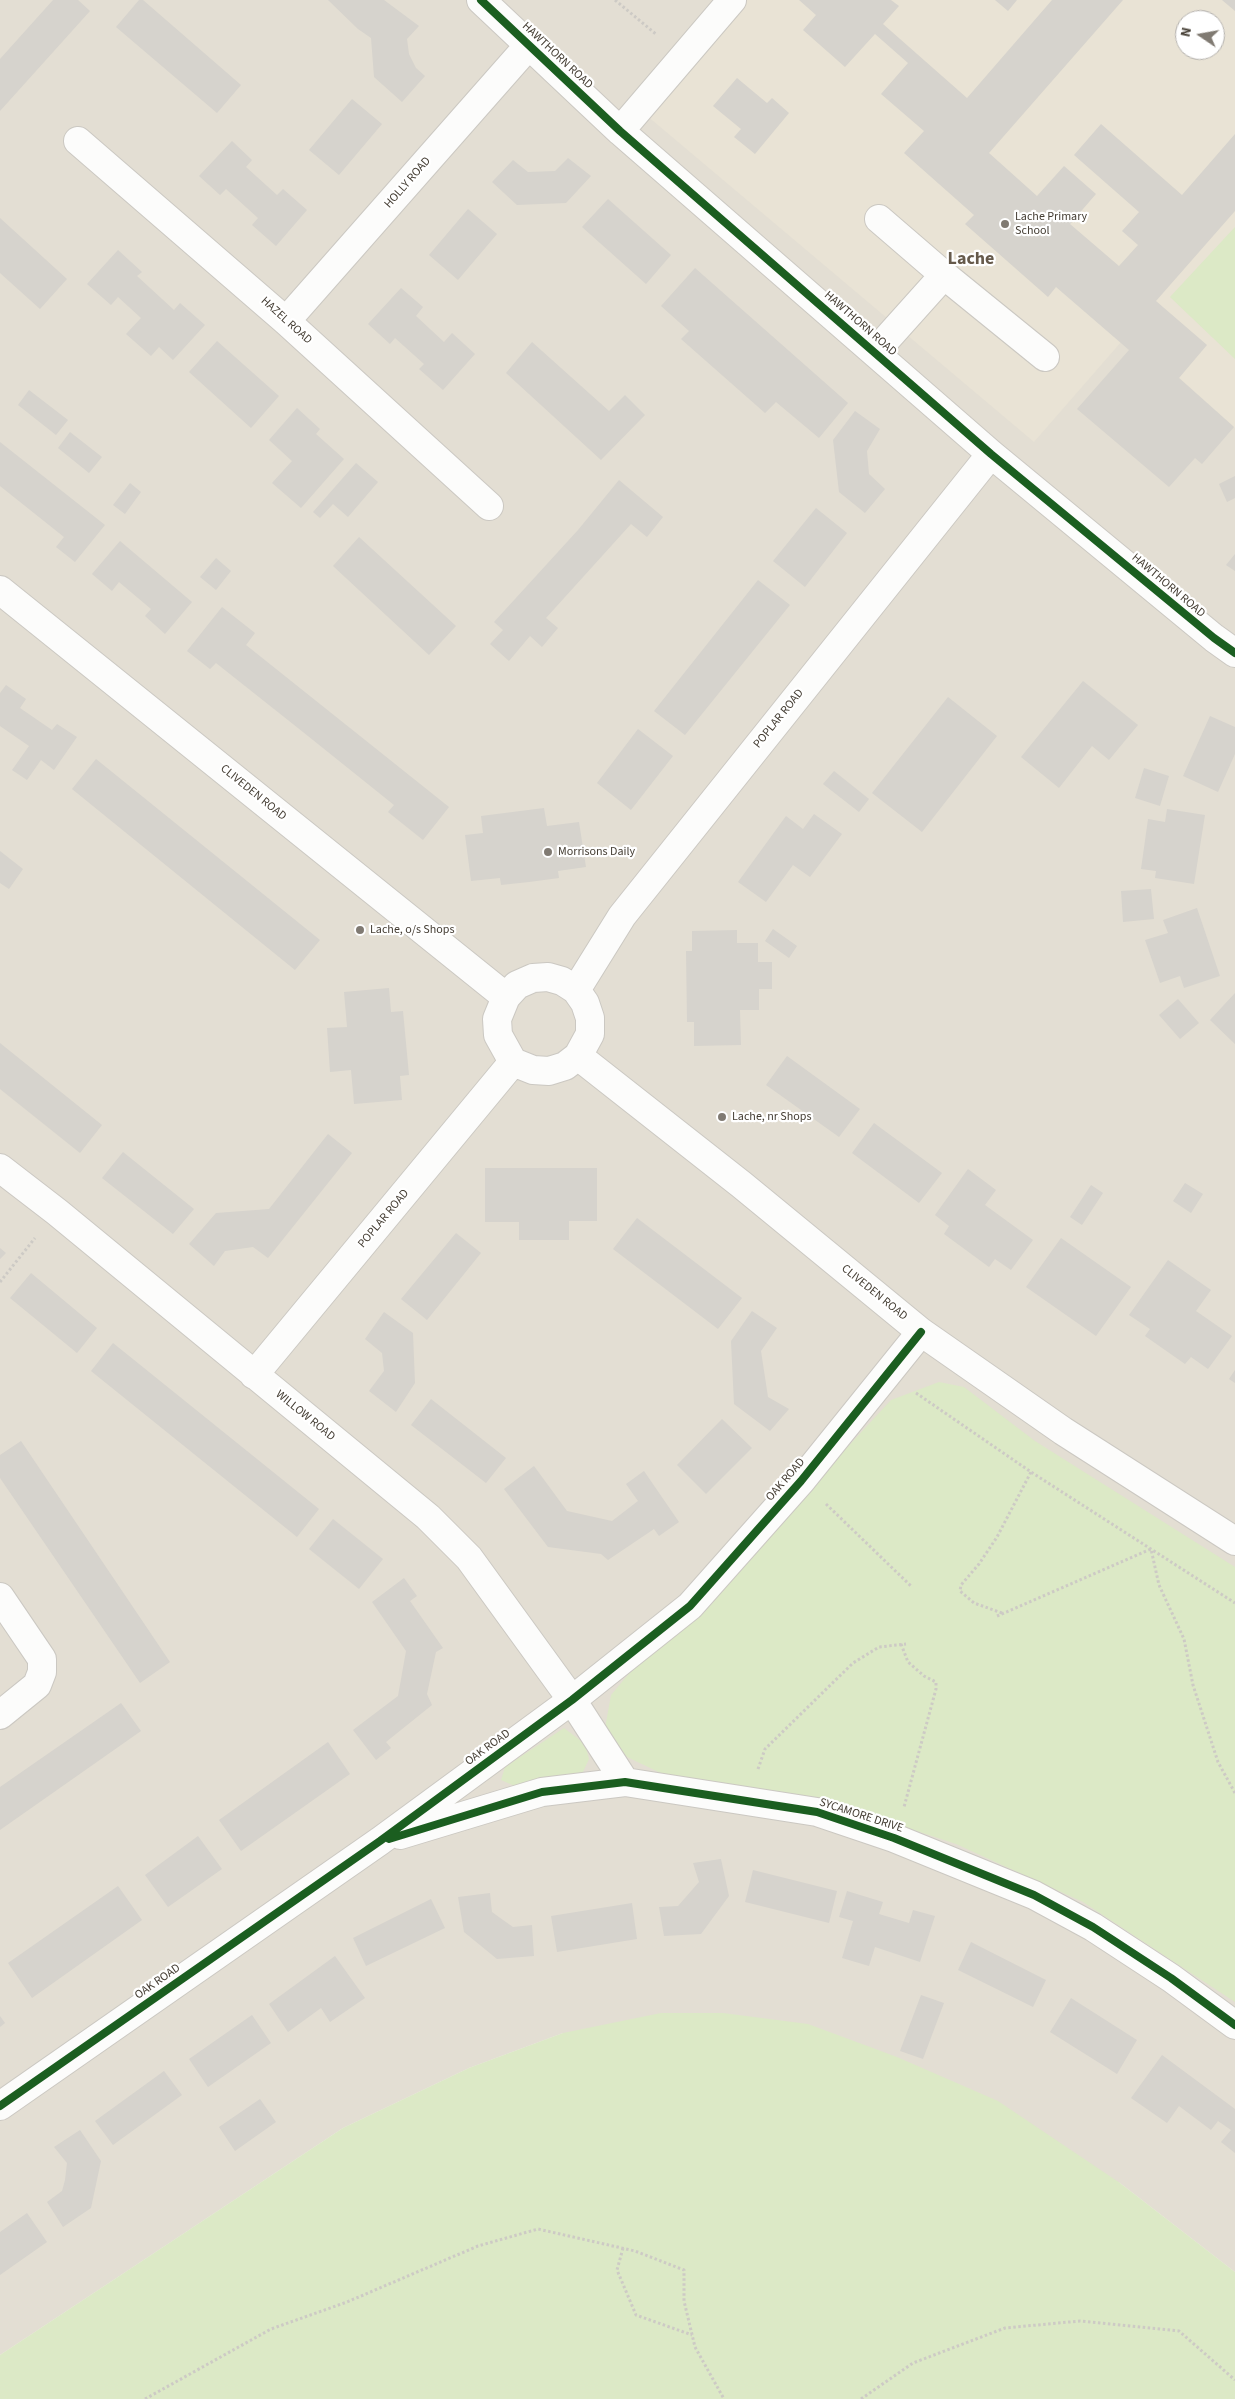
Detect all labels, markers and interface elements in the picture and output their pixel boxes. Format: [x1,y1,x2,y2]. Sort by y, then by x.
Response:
north arrow [1175,10,1225,60]
street label: HAWTHORN ROAD [519,20,595,92]
text: N [1176,25,1197,39]
street label: HOLLY ROAD [382,154,434,212]
place label: Lache Primary School [1015,210,1087,238]
marker: Lache Primary School [999,218,1011,230]
district label: Lache [948,249,994,271]
street label: HAWTHORN ROAD [821,289,899,359]
street label: HAZEL ROAD [257,294,315,348]
street label: HAWTHORN ROAD [1128,551,1208,621]
street label: POPLAR ROAD [751,687,807,751]
street label: CLIVEDEN ROAD [217,762,289,824]
place label: Morrisons Daily [558,845,635,859]
marker: Morrisons Daily [542,846,554,858]
place label: Lache, o/s Shops [370,923,454,937]
marker: Lache, o/s Shops [354,924,366,936]
place label: Lache, nr Shops [732,1110,811,1124]
marker: Lache, nr Shops [716,1111,728,1123]
street label: POPLAR ROAD [355,1187,413,1251]
street label: CLIVEDEN ROAD [838,1262,910,1324]
street label: WILLOW ROAD [272,1388,338,1444]
street label: OAK ROAD [763,1456,809,1504]
street label: OAK ROAD [463,1727,513,1769]
street label: SYCAMORE DRIVE [817,1796,905,1836]
street label: OAK ROAD [132,1961,184,2003]

